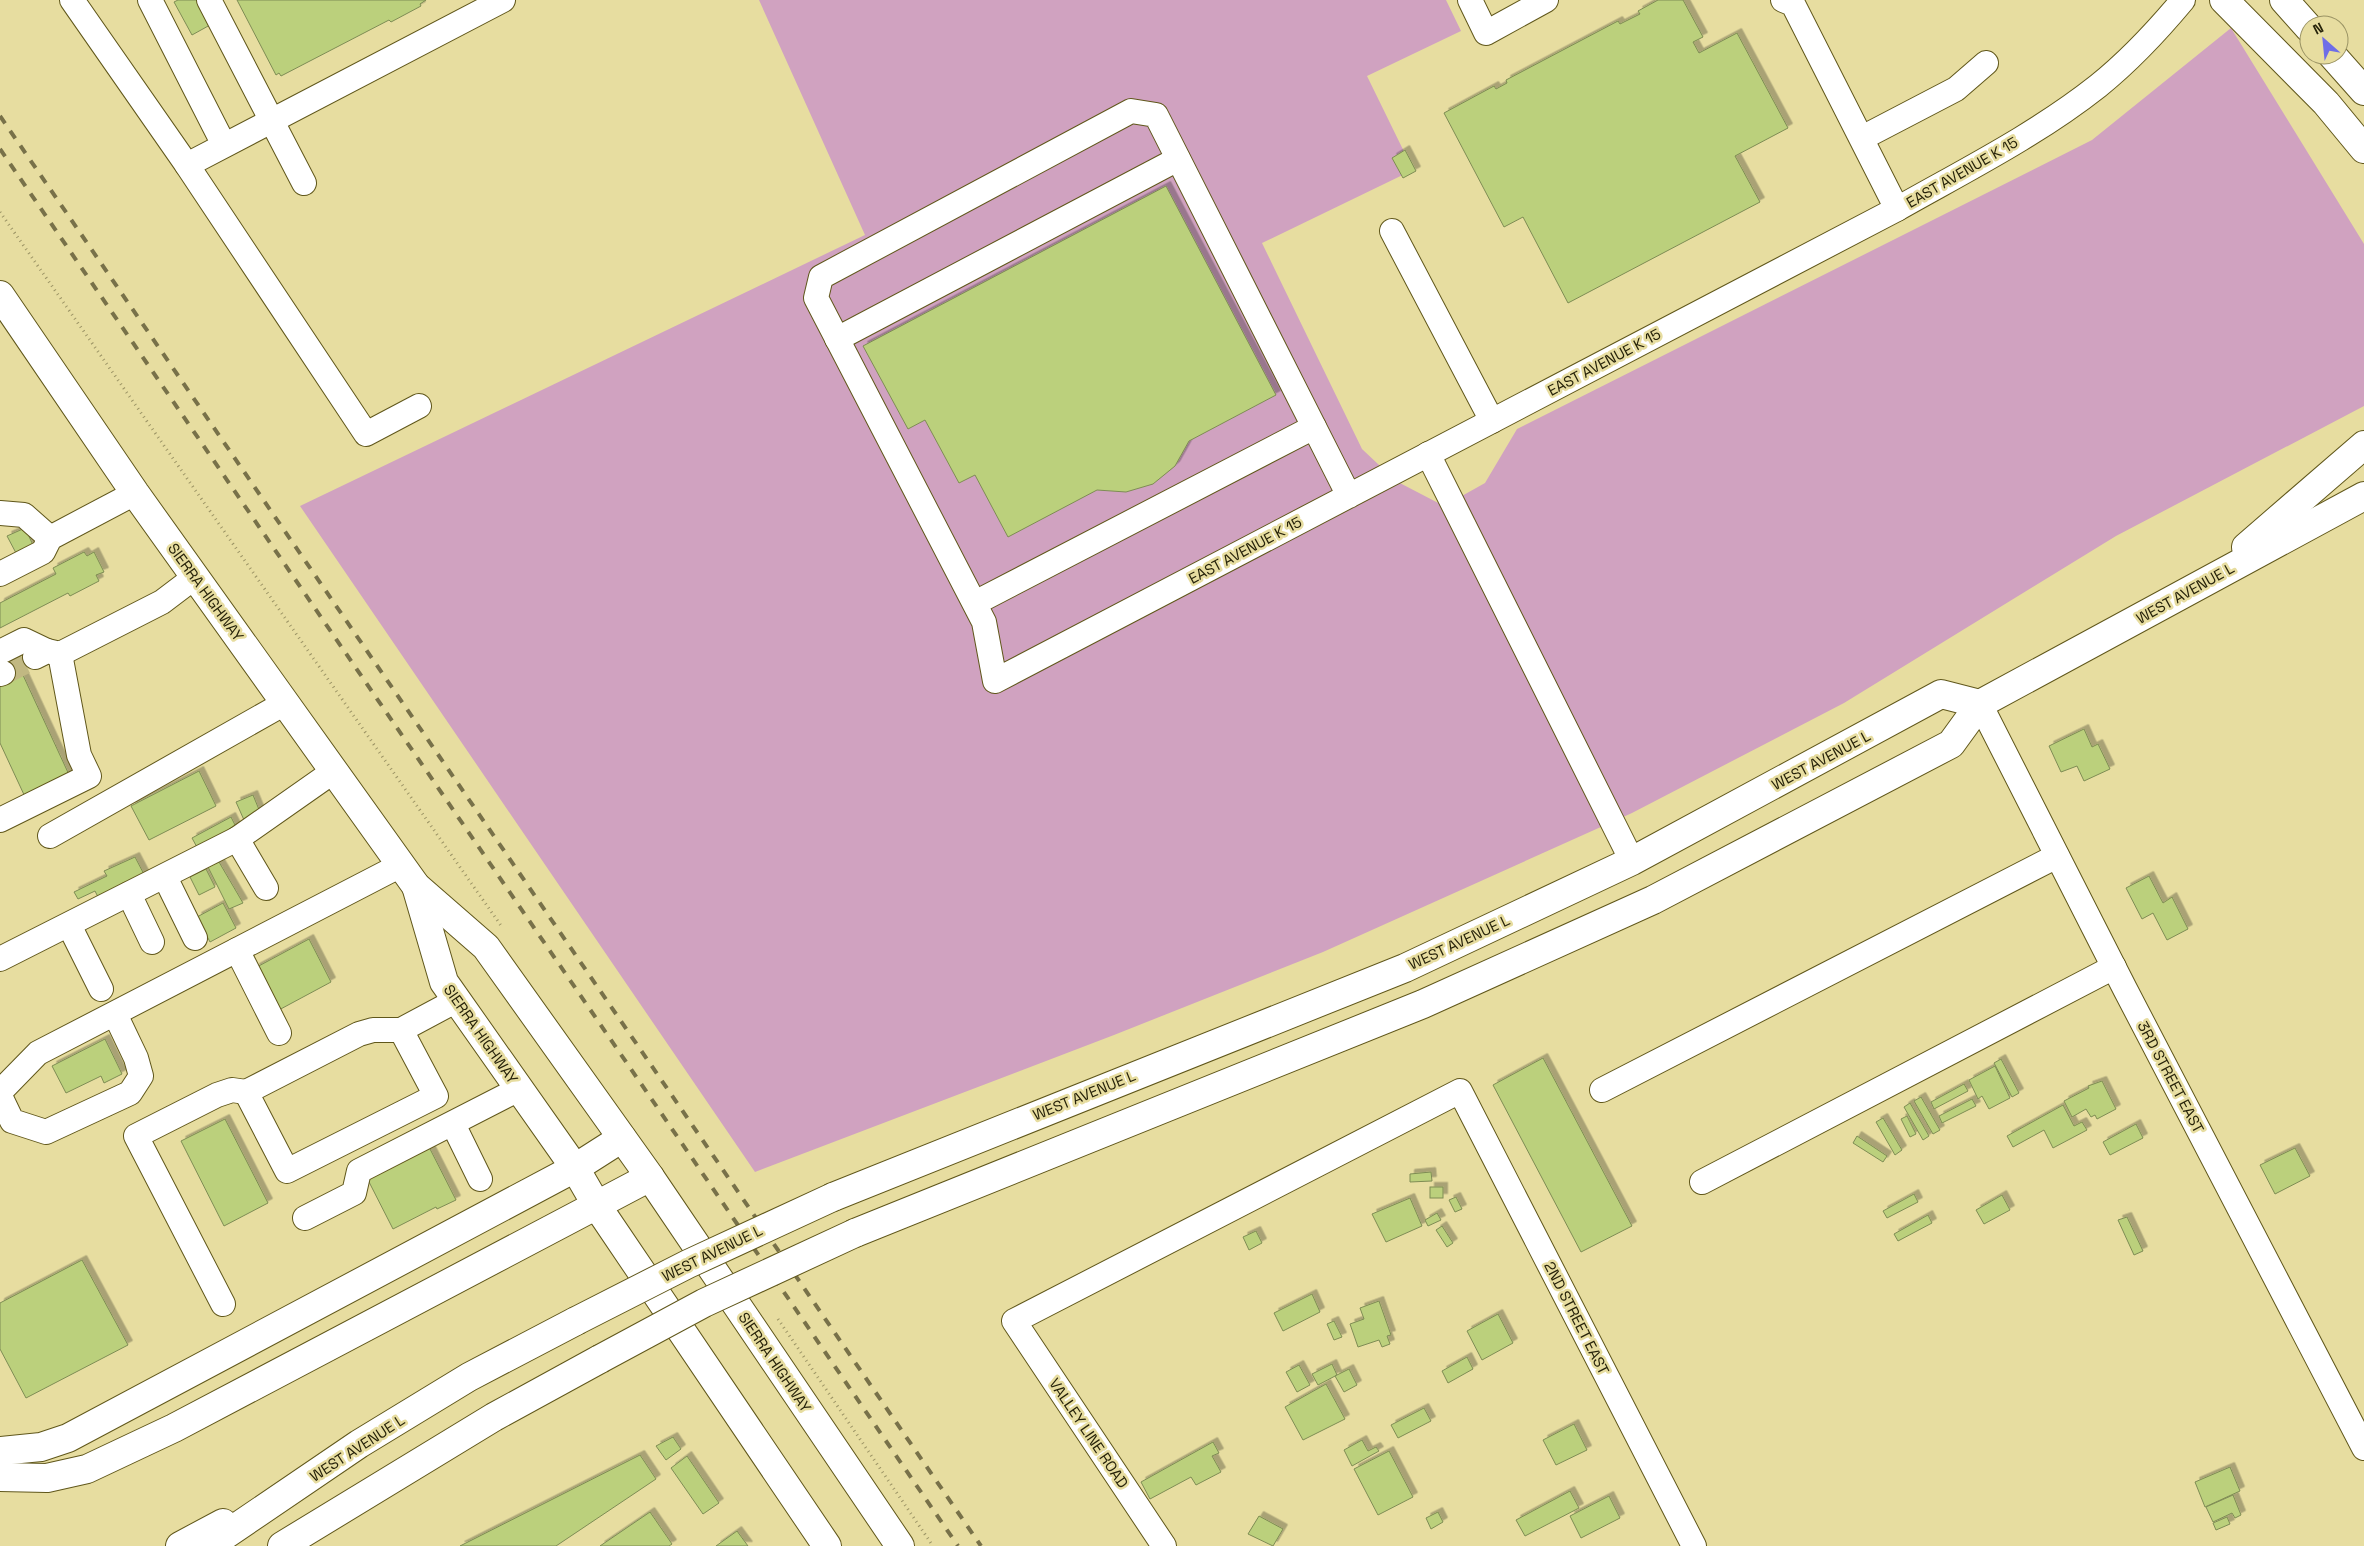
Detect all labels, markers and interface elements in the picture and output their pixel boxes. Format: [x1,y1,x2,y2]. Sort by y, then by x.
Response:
north arrow [2299,15,2349,65]
text: N [2310,18,2326,39]
street label: EAST AVENUE K 15 [1903,132,2021,212]
street label: EAST AVENUE K 15 [1544,324,1664,400]
street label: EAST AVENUE K 15 [1185,512,1305,588]
street label: SIERRA HIGHWAY [164,539,248,645]
street label: WEST AVENUE L [2133,558,2237,628]
street label: WEST AVENUE L [1768,726,1874,794]
street label: WEST AVENUE L [1405,910,1513,974]
street label: SIERRA HIGHWAY [440,981,522,1087]
street label: 3RD STREET EAST [2134,1018,2209,1136]
street label: WEST AVENUE L [1030,1066,1138,1124]
street label: WEST AVENUE L [659,1221,765,1285]
street label: 2ND STREET EAST [1540,1258,1614,1378]
street label: SIERRA HIGHWAY [734,1308,816,1416]
street label: VALLEY LINE ROAD [1045,1374,1133,1492]
street label: WEST AVENUE L [306,1410,408,1486]

